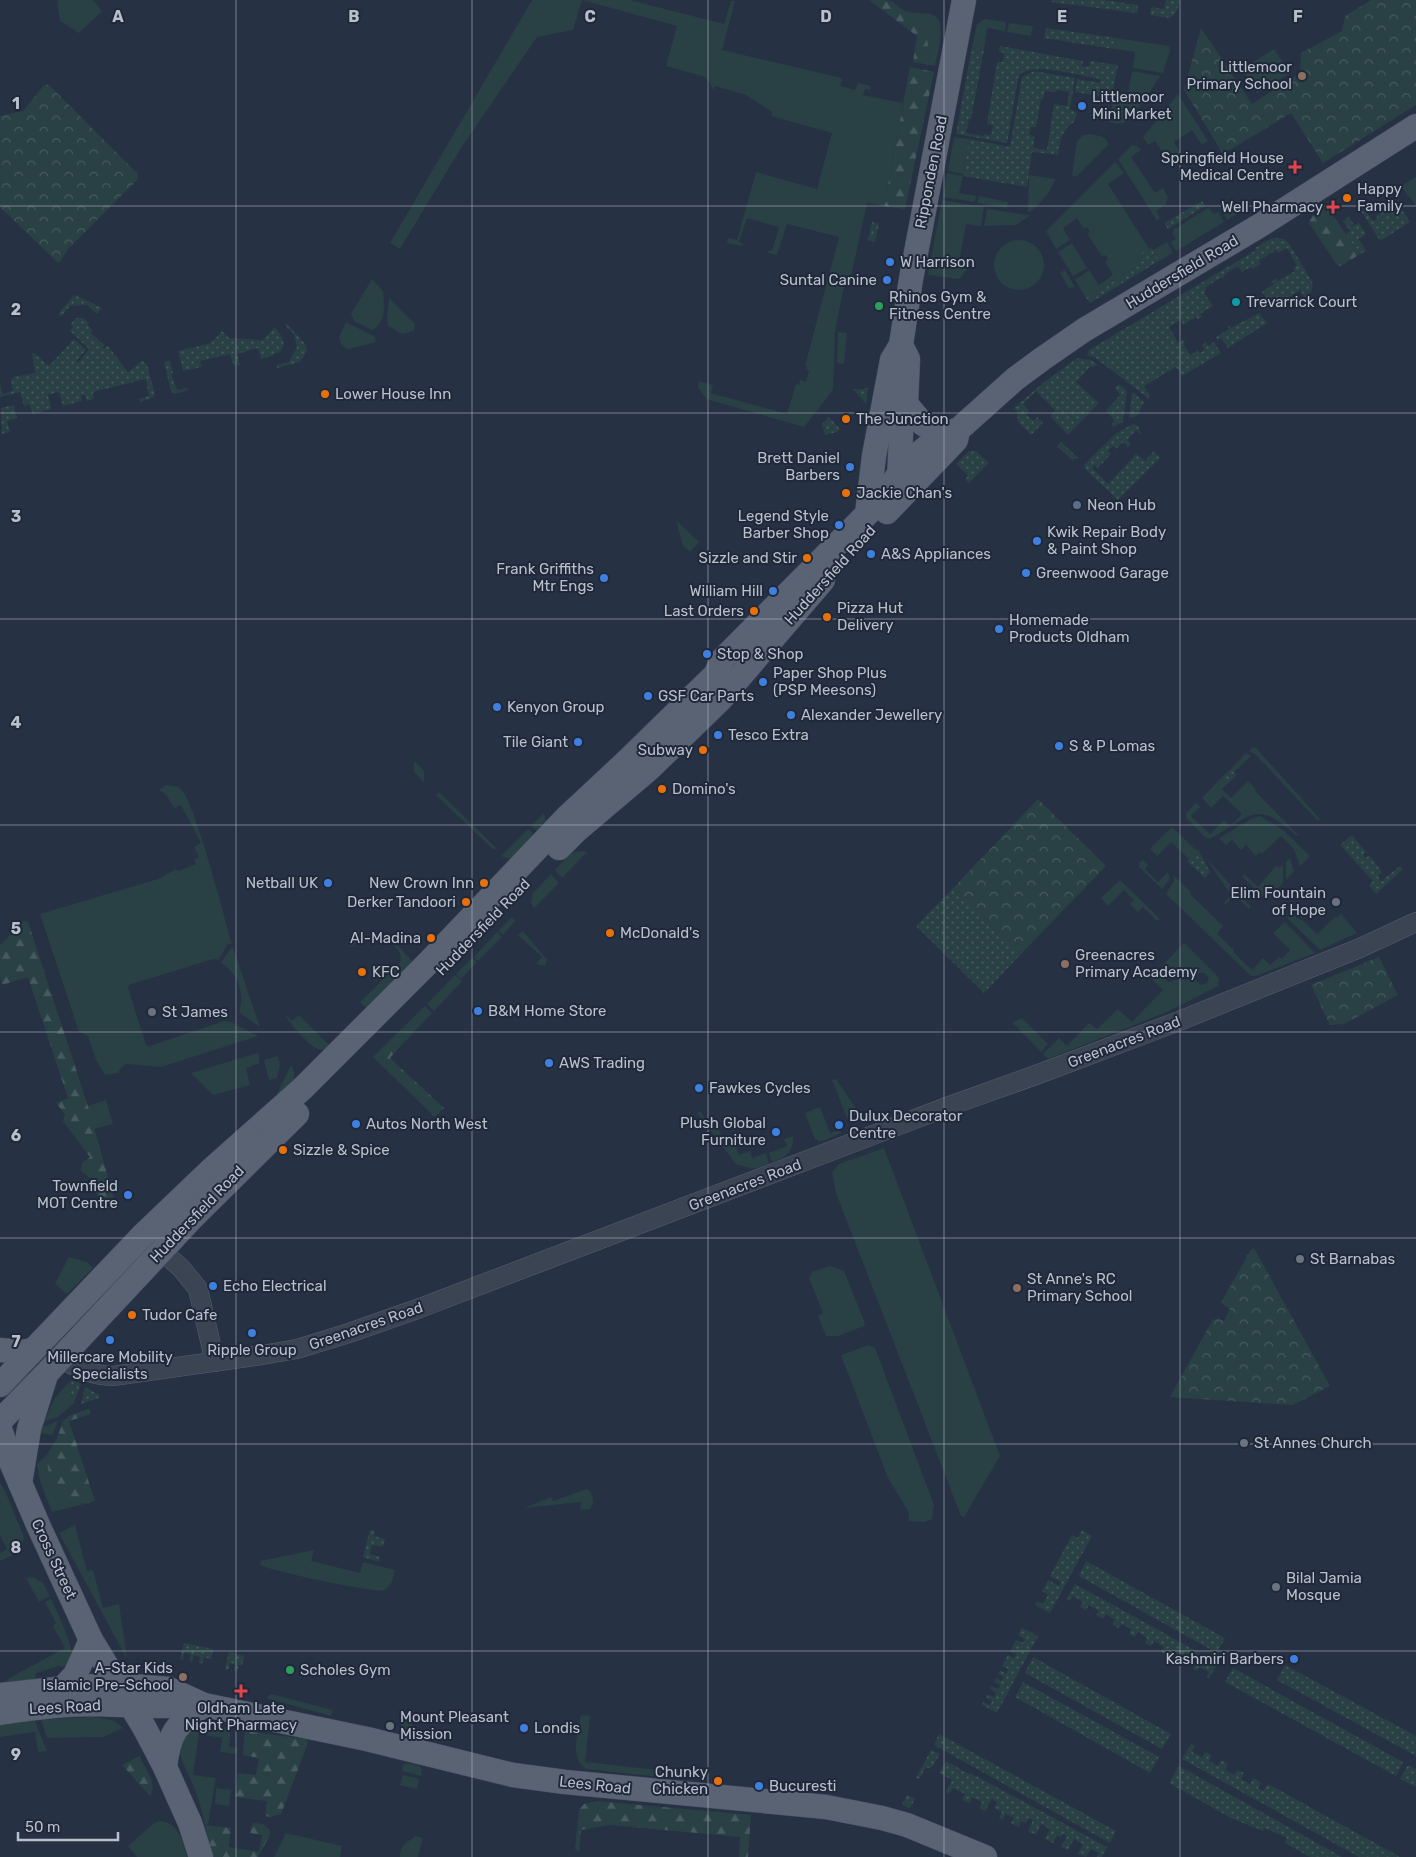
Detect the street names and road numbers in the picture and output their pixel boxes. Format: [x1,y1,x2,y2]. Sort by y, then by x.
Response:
street label: Ripponden Road [911,114,951,230]
street label: Huddersfield Road [1123,231,1241,313]
street label: Huddersfield Road [781,522,879,628]
street label: Huddersfield Road [432,875,534,979]
street label: Greenacres Road [1065,1012,1183,1072]
street label: Greenacres Road [686,1155,804,1215]
street label: Huddersfield Road [146,1162,248,1266]
street label: Greenacres Road [307,1298,425,1354]
street label: Cross Street [28,1516,80,1602]
street label: Lees Road [29,1696,101,1718]
street label: Lees Road [558,1772,632,1798]

